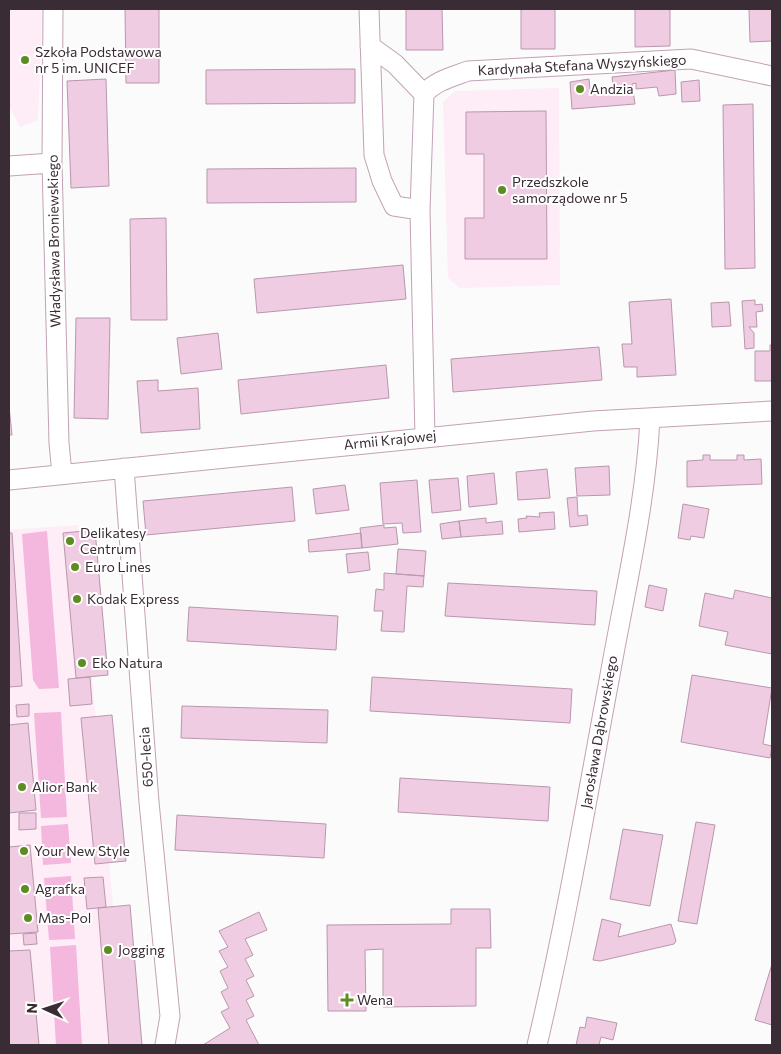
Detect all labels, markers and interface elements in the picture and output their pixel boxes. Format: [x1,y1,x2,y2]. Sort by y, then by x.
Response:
place label: Szkoła Podstawowa nr 5 im. UNICEF [35,43,162,76]
street label: Kardynała Stefana Wyszyńskiego [477,51,687,78]
marker: Szkoła Podstawowa nr 5 im. UNICEF [19,54,31,66]
place label: Andzia [590,80,634,97]
marker: Andzia [574,83,586,95]
street label: Władysława Broniewskiego [43,154,64,328]
place label: Przedszkole samorządowe nr 5 [512,173,628,206]
marker: Przedszkole samorządowe nr 5 [496,184,508,196]
street label: Armii Krajowej [343,426,437,453]
place label: Delikatesy Centrum [80,524,146,557]
marker: Delikatesy Centrum [64,535,76,547]
place label: Euro Lines [85,558,151,575]
marker: Euro Lines [69,561,81,573]
place label: Kodak Express [87,590,179,607]
marker: Kodak Express [71,593,83,605]
place label: Eko Natura [92,654,163,671]
street label: Jarosława Dąbrowskiego [577,654,620,810]
marker: Eko Natura [76,657,88,669]
street label: 650-lecia [135,726,156,788]
place label: Alior Bank [32,778,98,795]
marker: Alior Bank [16,781,28,793]
place label: Your New Style [34,842,130,859]
marker: Your New Style [18,845,30,857]
place label: Agrafka [35,880,85,897]
marker: Agrafka [19,883,31,895]
place label: Mas-Pol [38,909,91,926]
marker: Mas-Pol [22,912,34,924]
place label: Jogging [118,941,165,958]
marker: Jogging [102,944,114,956]
north arrow [20,984,70,1034]
place label: Wena [357,991,393,1008]
marker: Wena [341,994,353,1006]
text: N [23,1003,40,1014]

